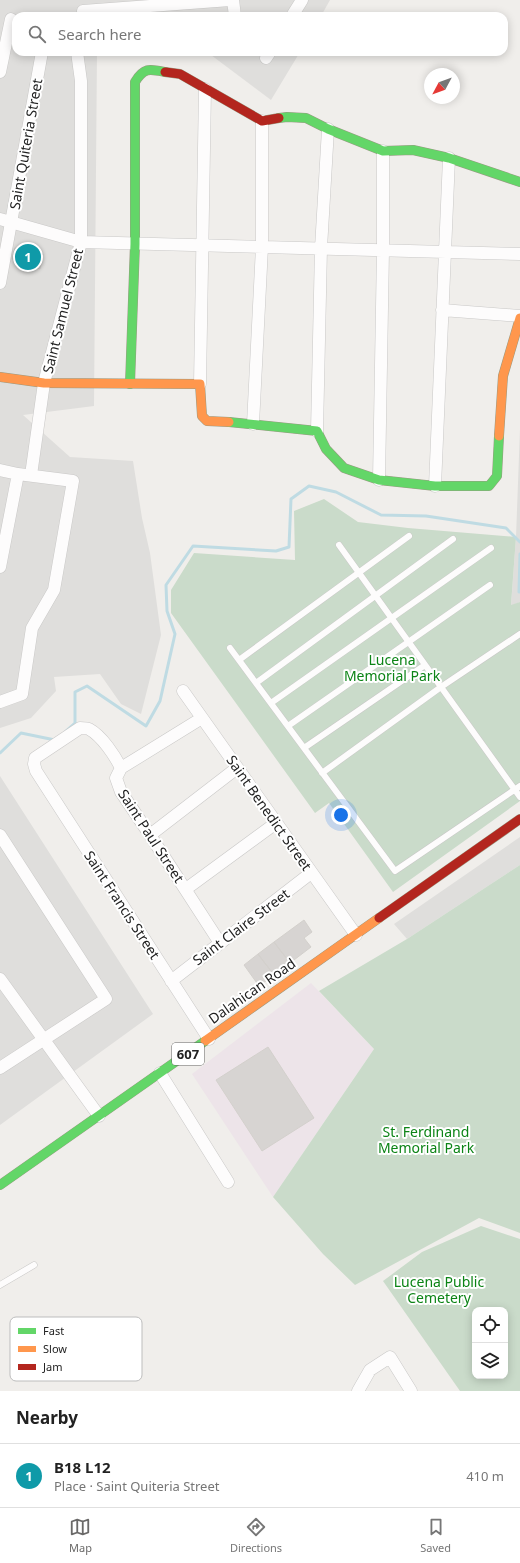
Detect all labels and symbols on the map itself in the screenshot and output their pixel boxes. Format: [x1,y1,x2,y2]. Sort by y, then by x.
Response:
north arrow [424,68,460,104]
street label: Saint Quiteria Street [5,77,46,211]
pin: 1 [15,242,41,272]
street label: Saint Samuel Street [38,246,87,375]
park label: Lucena Memorial Park [344,650,441,685]
street label: Saint Benedict Street [222,751,316,874]
street label: Saint Paul Street [114,785,189,886]
your location [331,805,351,825]
street label: Saint Francis Street [80,847,165,963]
street label: Saint Claire Street [188,884,293,969]
street label: Dalahican Road [204,953,299,1028]
road number: 607 [172,1043,204,1065]
park label: St. Ferdinand Memorial Park [378,1122,475,1157]
park label: Lucena Public Cemetery [394,1272,484,1307]
legend [10,1317,142,1381]
text: Fast [43,1323,64,1338]
text: Slow [43,1341,67,1356]
text: Jam [42,1359,62,1374]

